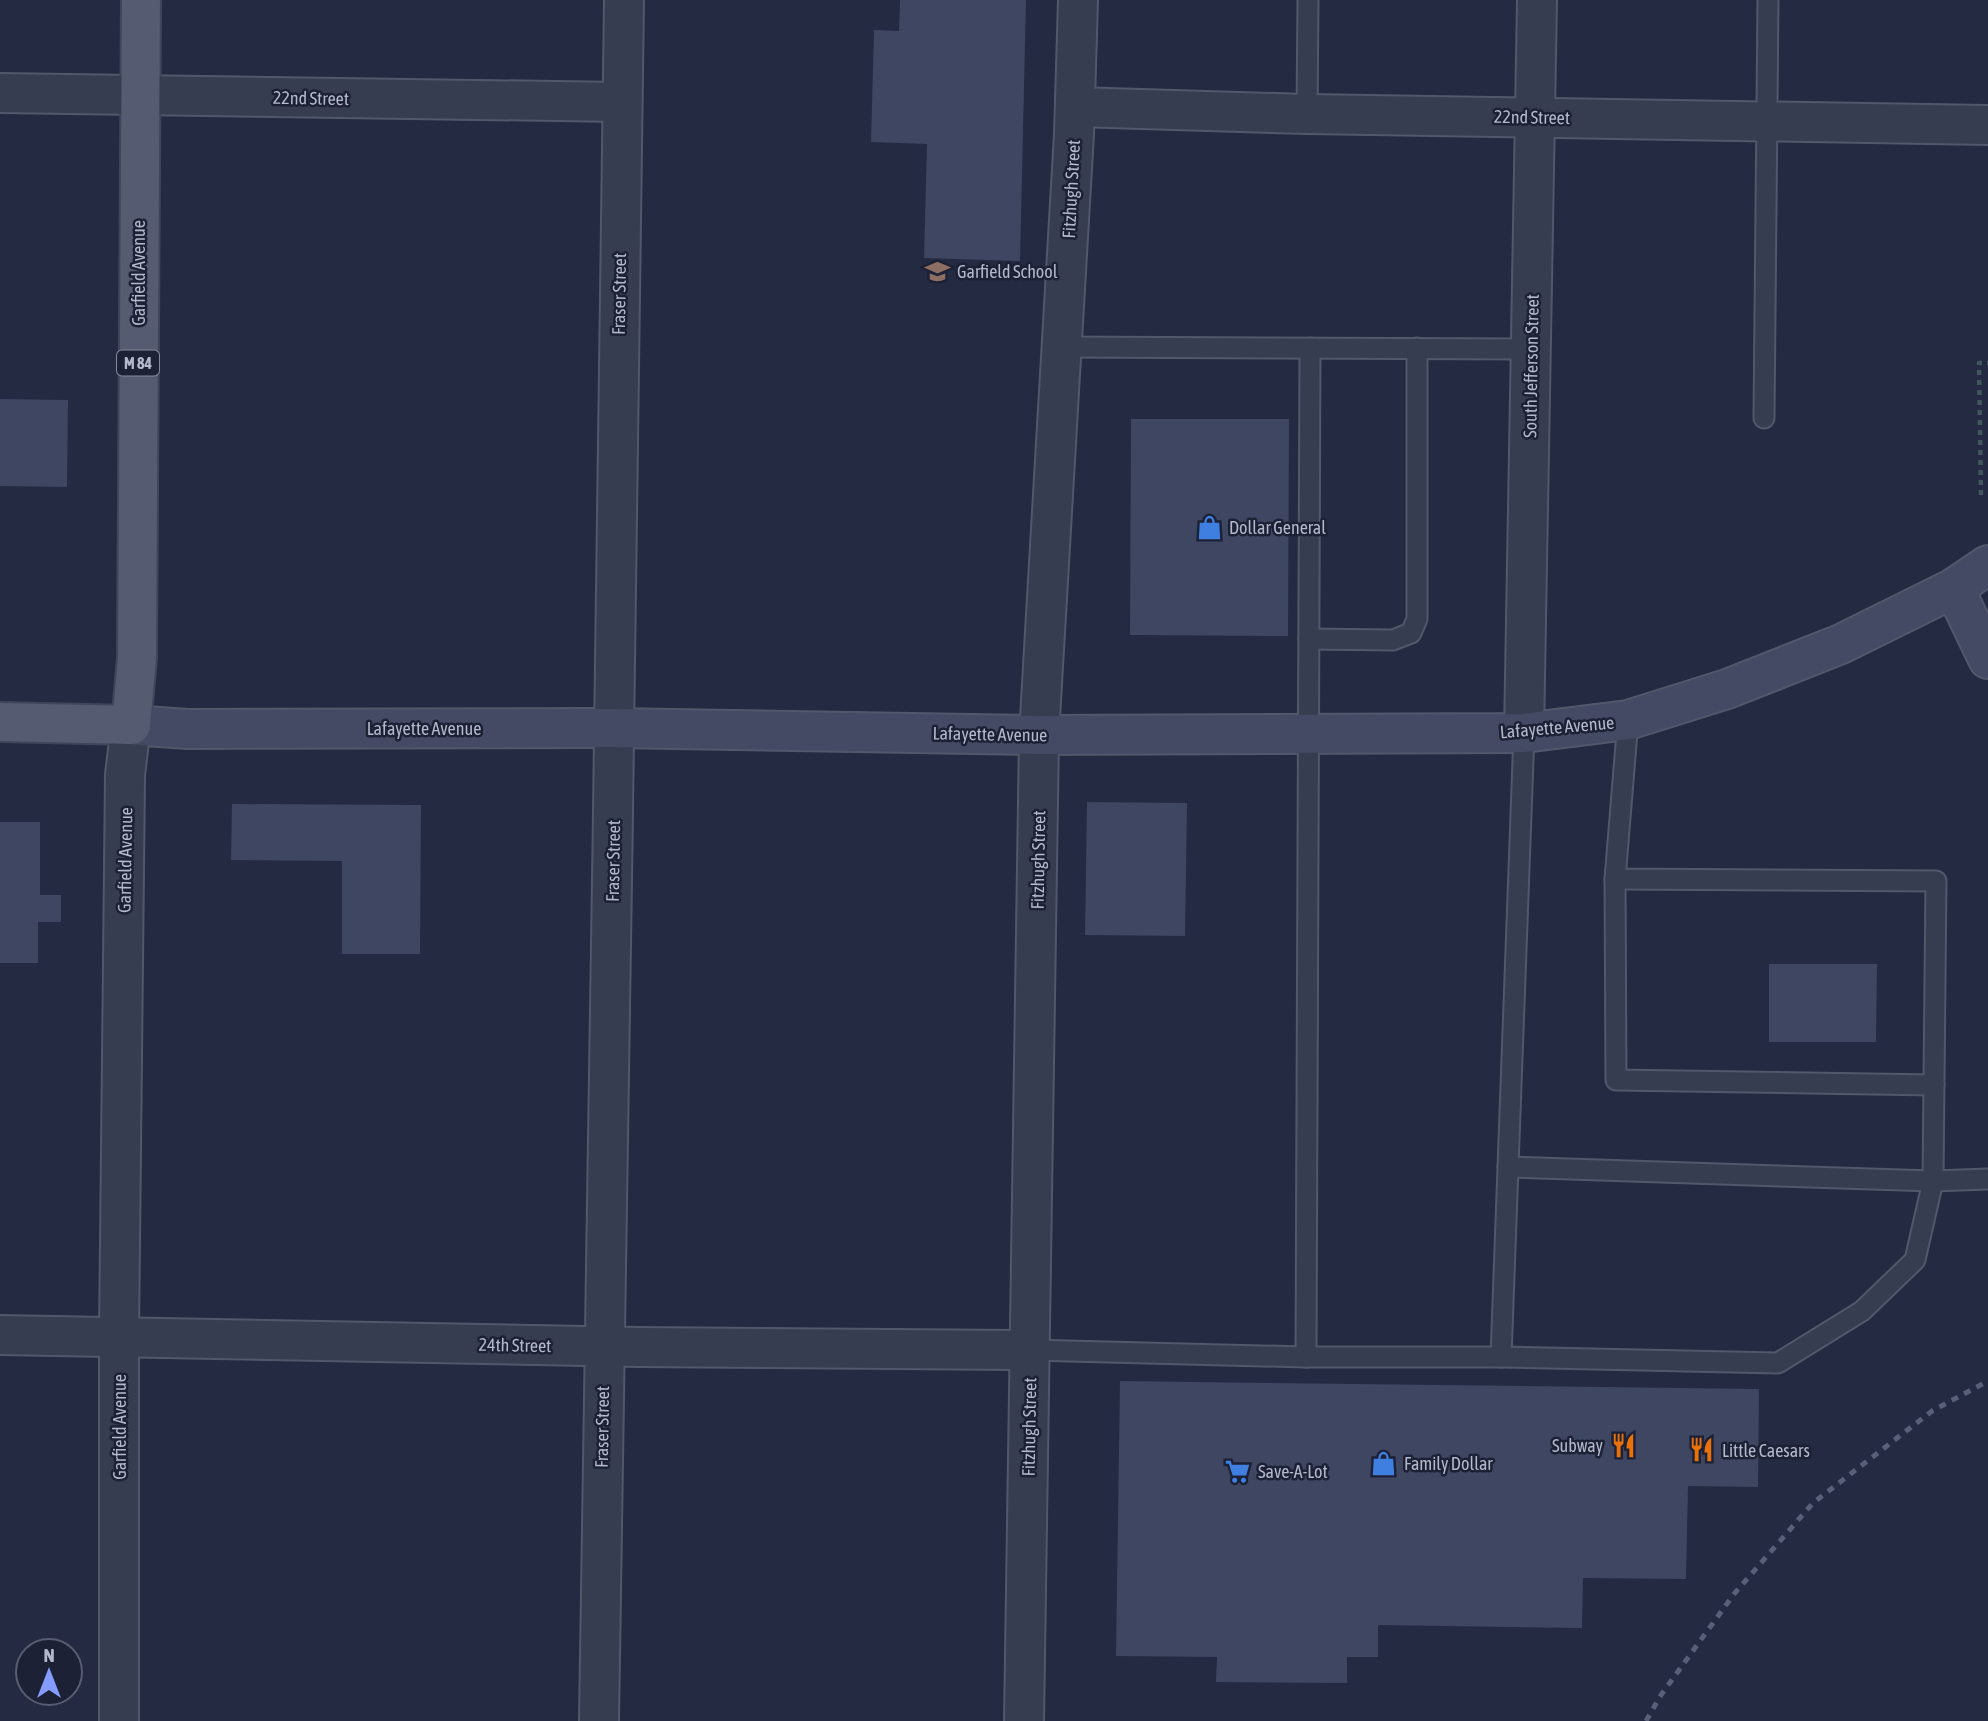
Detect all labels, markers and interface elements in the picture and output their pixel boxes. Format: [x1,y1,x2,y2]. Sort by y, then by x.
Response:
street label: 22nd Street [273,87,349,109]
street label: 22nd Street [1494,106,1570,128]
street label: Fitzhugh Street [1058,139,1084,239]
street label: Garfield Avenue [128,220,149,326]
street label: Fraser Street [608,253,630,335]
school or university icon: Garfield School [923,257,951,285]
place label: Garfield School [957,261,1058,282]
street label: South Jefferson Street [1519,294,1543,438]
road number: M 84 [117,350,159,376]
shop icon: Dollar General [1195,513,1223,541]
place label: Dollar General [1229,517,1326,538]
street label: Lafayette Avenue [1499,712,1615,742]
street label: Lafayette Avenue [367,718,481,739]
street label: Lafayette Avenue [932,723,1048,745]
street label: Garfield Avenue [114,807,136,913]
street label: Fitzhugh Street [1027,810,1049,910]
street label: Fraser Street [602,820,624,902]
street label: 24th Street [478,1334,552,1356]
street label: Garfield Avenue [109,1374,130,1480]
street label: Fitzhugh Street [1018,1377,1040,1477]
street label: Fraser Street [591,1386,613,1468]
restaurant icon: Subway [1609,1431,1637,1459]
place label: Subway [1552,1435,1603,1456]
restaurant icon: Little Caesars [1688,1436,1716,1464]
place label: Little Caesars [1722,1440,1810,1461]
shop icon: Family Dollar [1370,1449,1398,1477]
place label: Family Dollar [1404,1453,1493,1474]
supermarket icon: Save-A-Lot [1224,1457,1252,1485]
place label: Save-A-Lot [1258,1461,1328,1482]
north arrow [14,1637,84,1707]
text: N [43,1644,55,1666]

